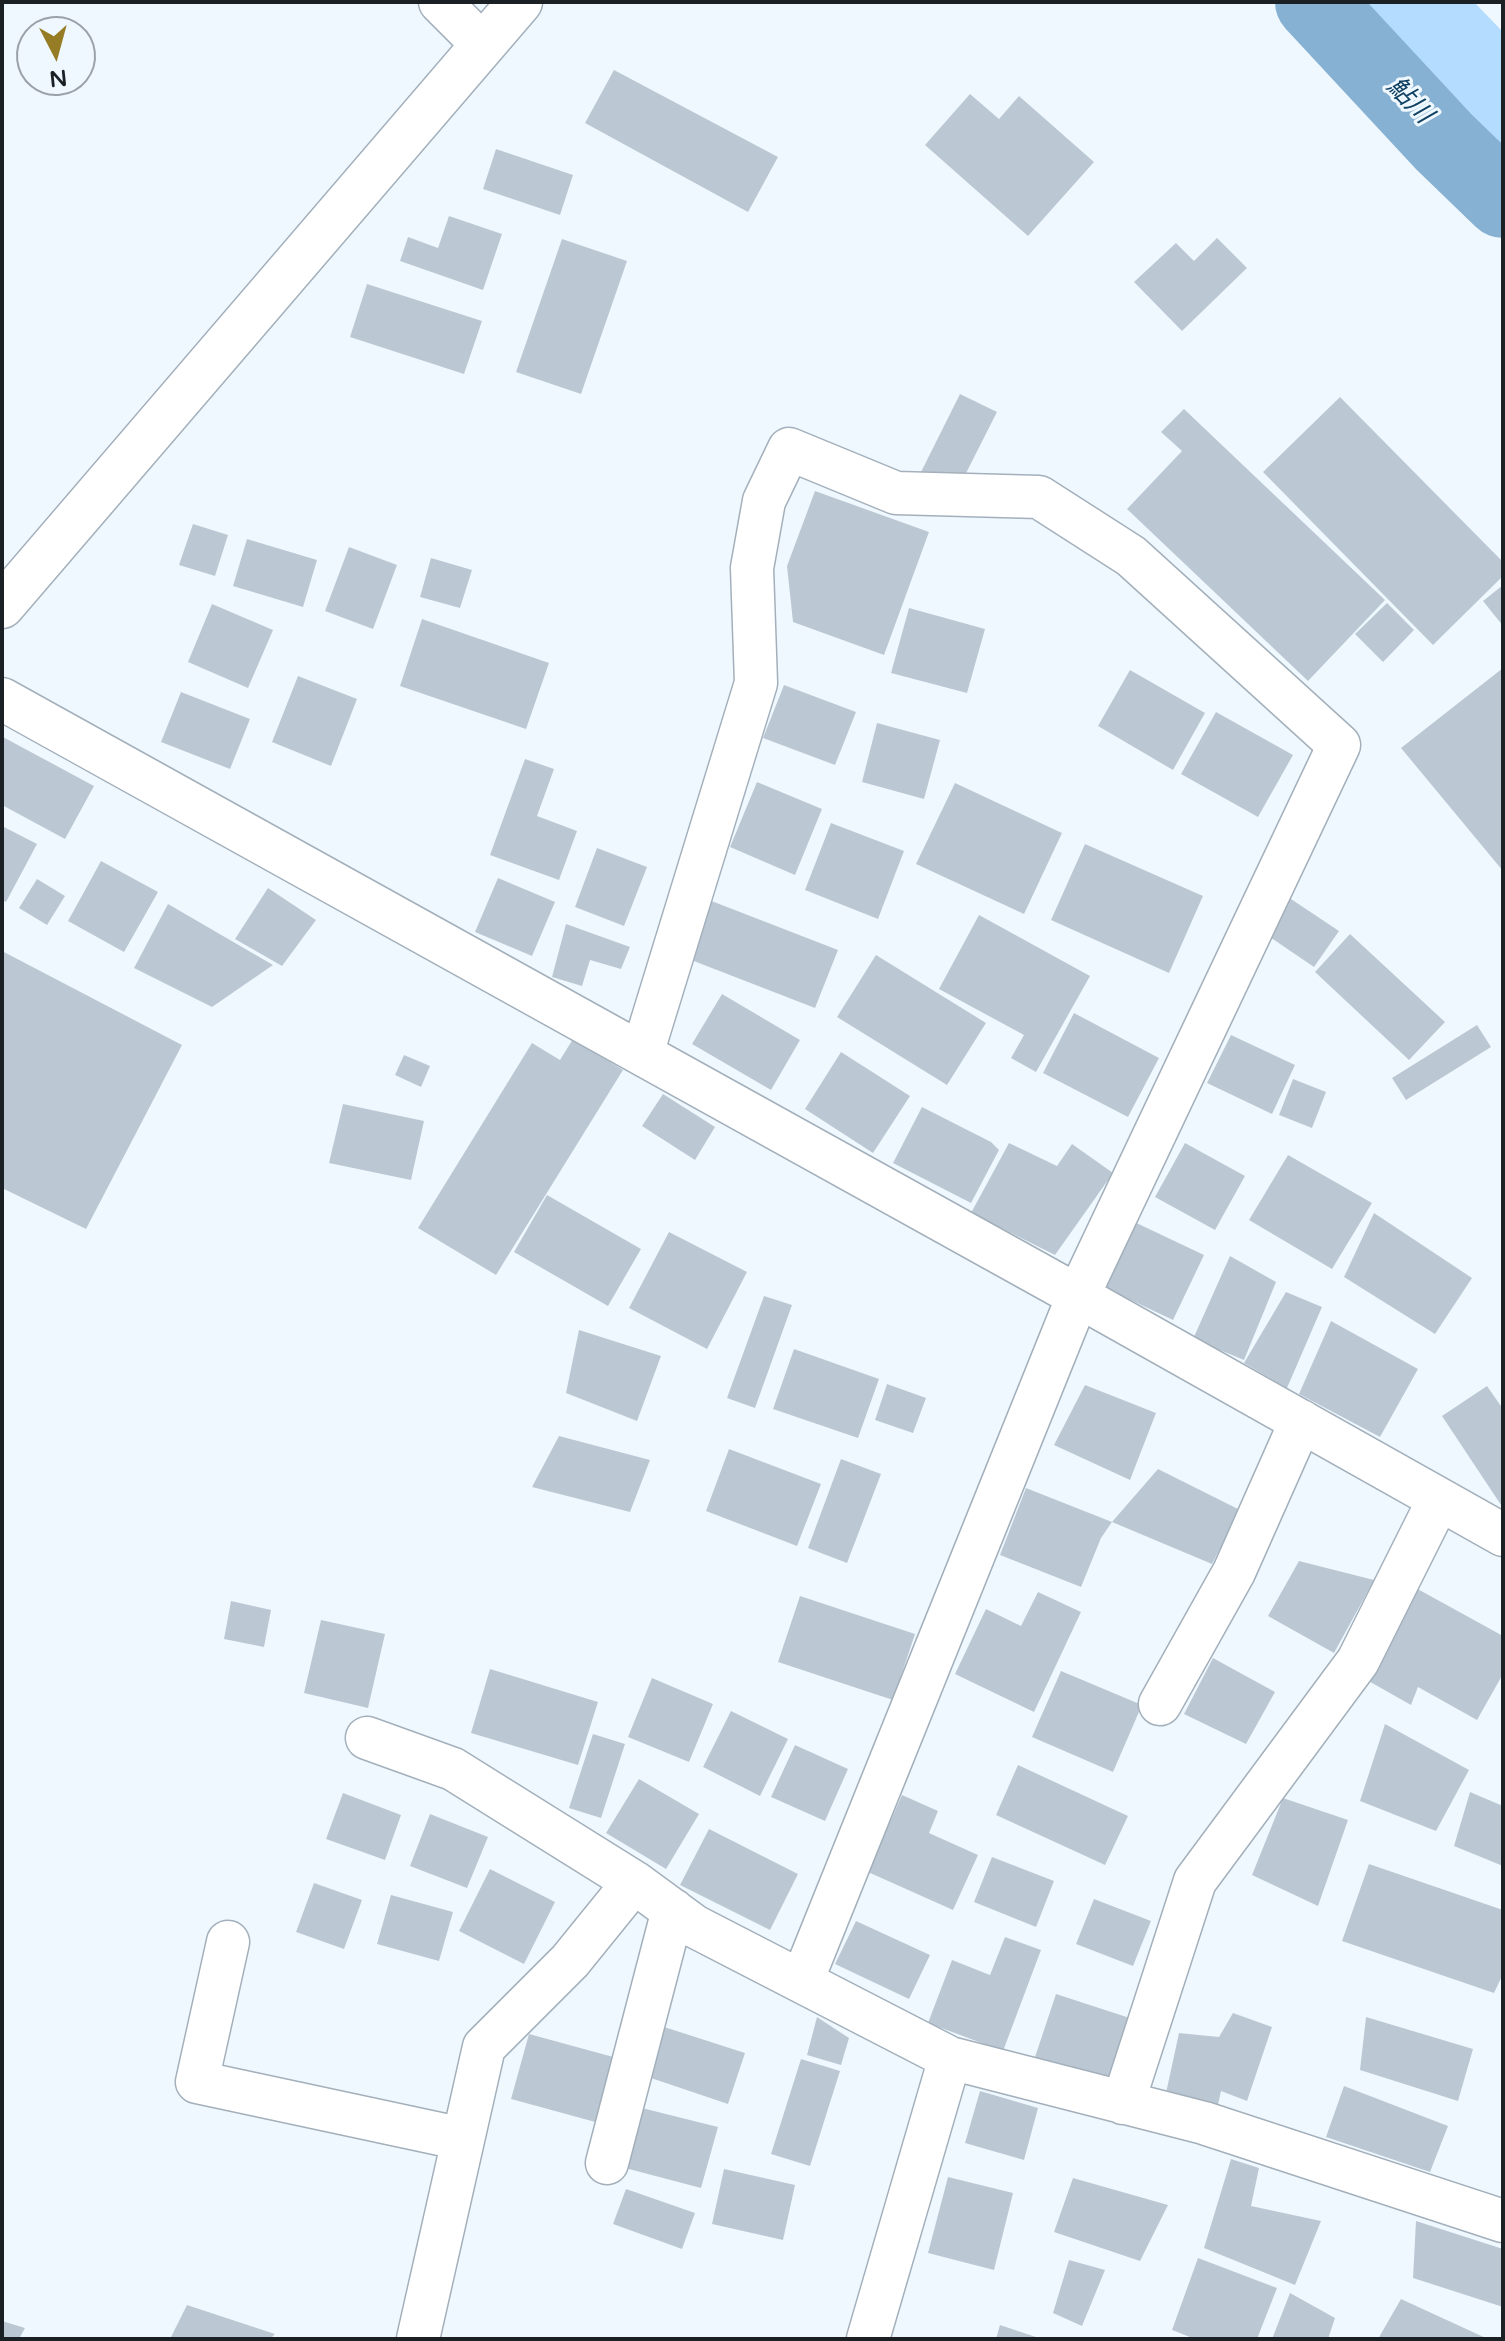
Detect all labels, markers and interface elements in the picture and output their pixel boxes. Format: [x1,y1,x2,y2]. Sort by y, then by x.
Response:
north arrow [16,16,96,96]
text: N [48,64,68,92]
water label: 鮎川 [1380,71,1438,131]

